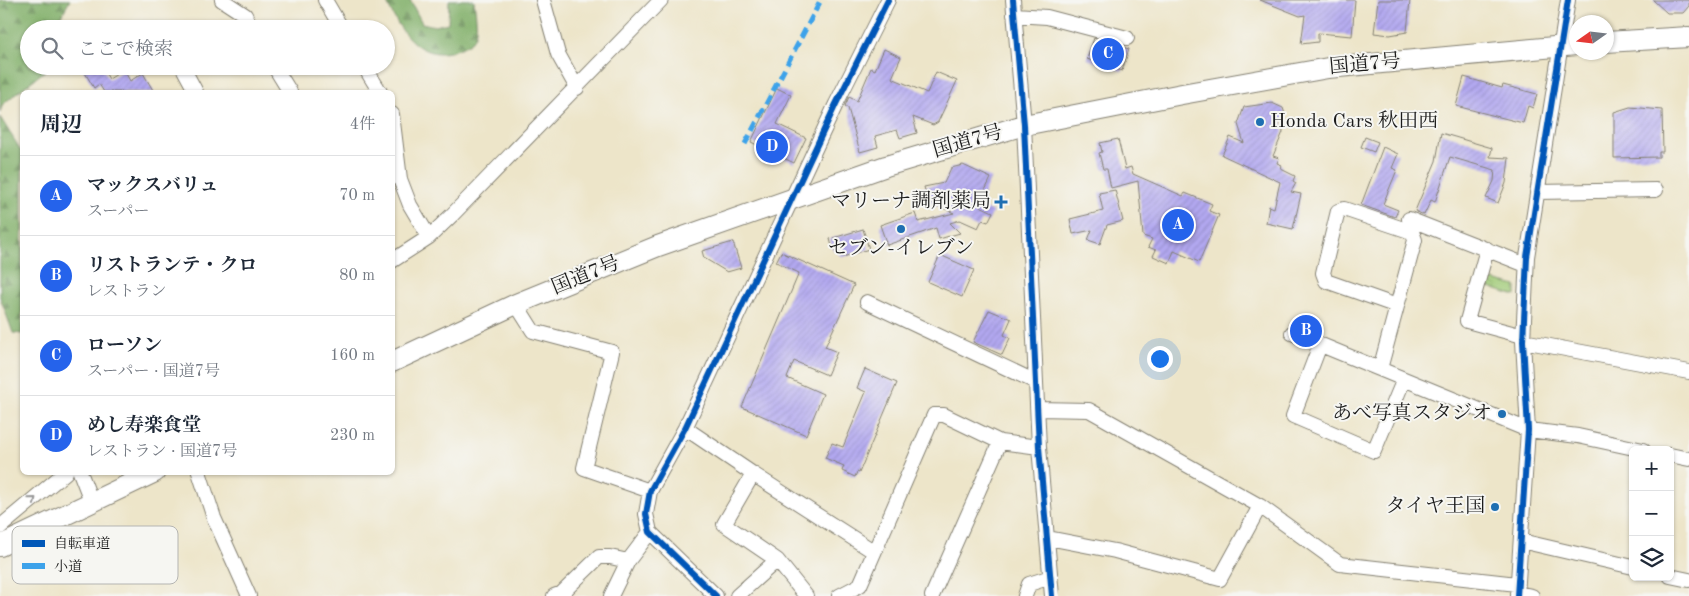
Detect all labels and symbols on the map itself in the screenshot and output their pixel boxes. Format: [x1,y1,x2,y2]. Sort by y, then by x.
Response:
north arrow [1569,15,1614,60]
pin: C [1092,35,1124,73]
street label: 国道7号 [1328,50,1402,78]
place label: Honda Cars 秋田西 [1270,110,1438,132]
marker: Honda Cars 秋田西 [1254,116,1266,128]
street label: 国道7号 [930,121,1005,161]
pin: D [756,128,788,166]
place label: マリーナ調剤薬局 [831,190,991,212]
marker: マリーナ調剤薬局 [995,196,1007,208]
pin: A [1162,206,1194,244]
marker: セブン-イレブン [895,223,907,235]
place label: セブン-イレブン [828,237,974,259]
street label: 国道7号 [548,251,623,299]
pin: B [1290,312,1322,350]
your location [1147,346,1173,372]
place label: あべ写真スタジオ [1332,402,1492,424]
marker: あべ写真スタジオ [1496,408,1508,420]
place label: タイヤ王国 [1385,495,1485,517]
one-way arrow [27,497,36,505]
marker: タイヤ王国 [1489,501,1501,513]
legend [12,526,178,584]
text: 自転車道 [54,536,110,551]
text: 小道 [54,559,82,574]

